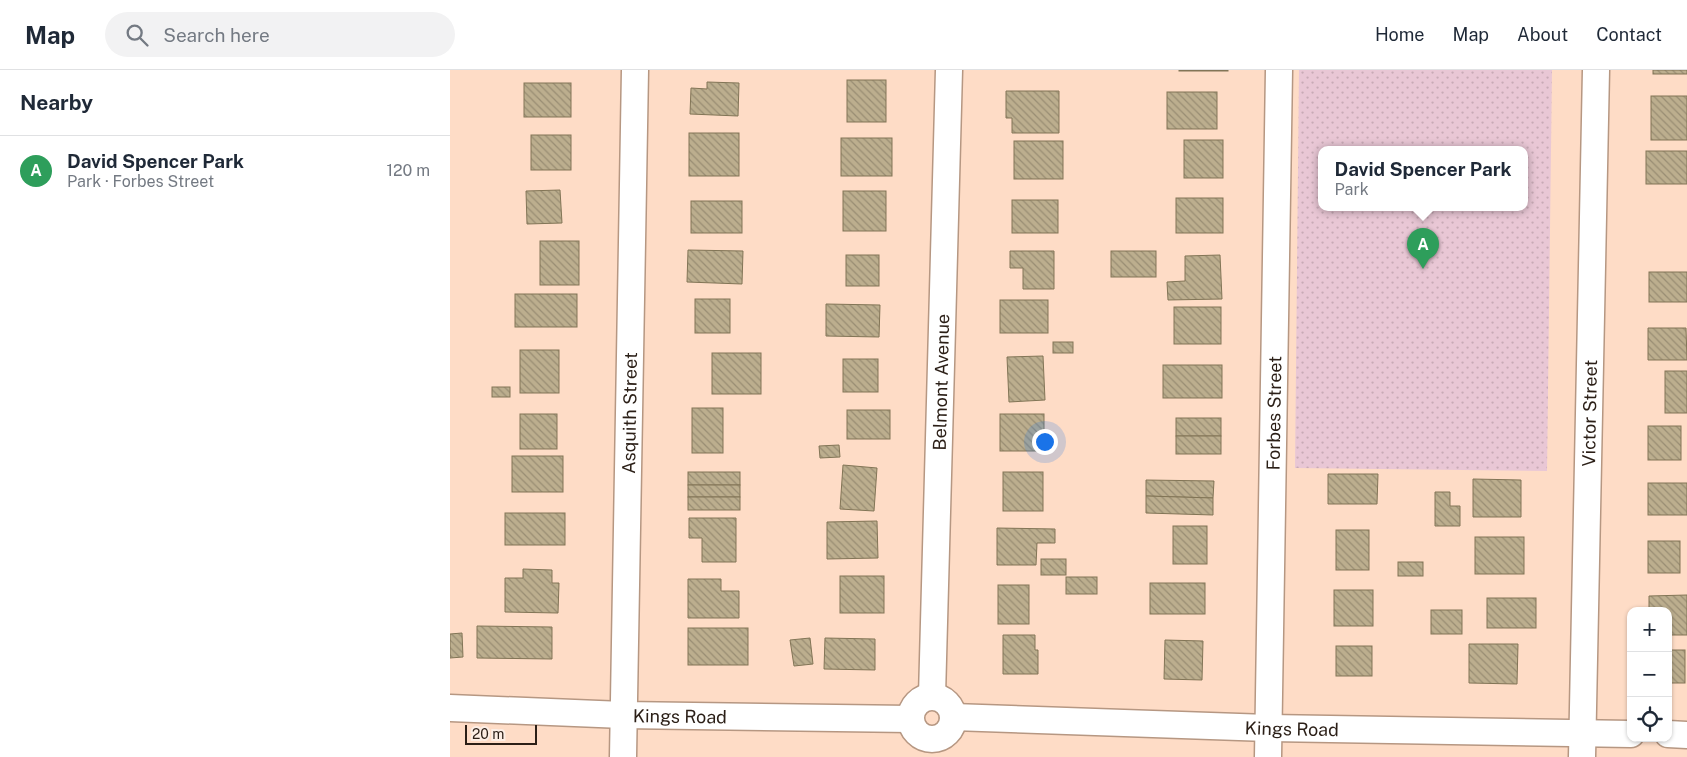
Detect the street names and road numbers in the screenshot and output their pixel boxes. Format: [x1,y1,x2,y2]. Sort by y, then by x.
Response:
street label: Belmont Avenue [928,313,953,451]
street label: Asquith Street [617,352,641,474]
street label: Forbes Street [1262,356,1285,471]
street label: Victor Street [1577,359,1601,467]
street label: Kings Road [633,705,727,727]
street label: Kings Road [1244,717,1339,740]

